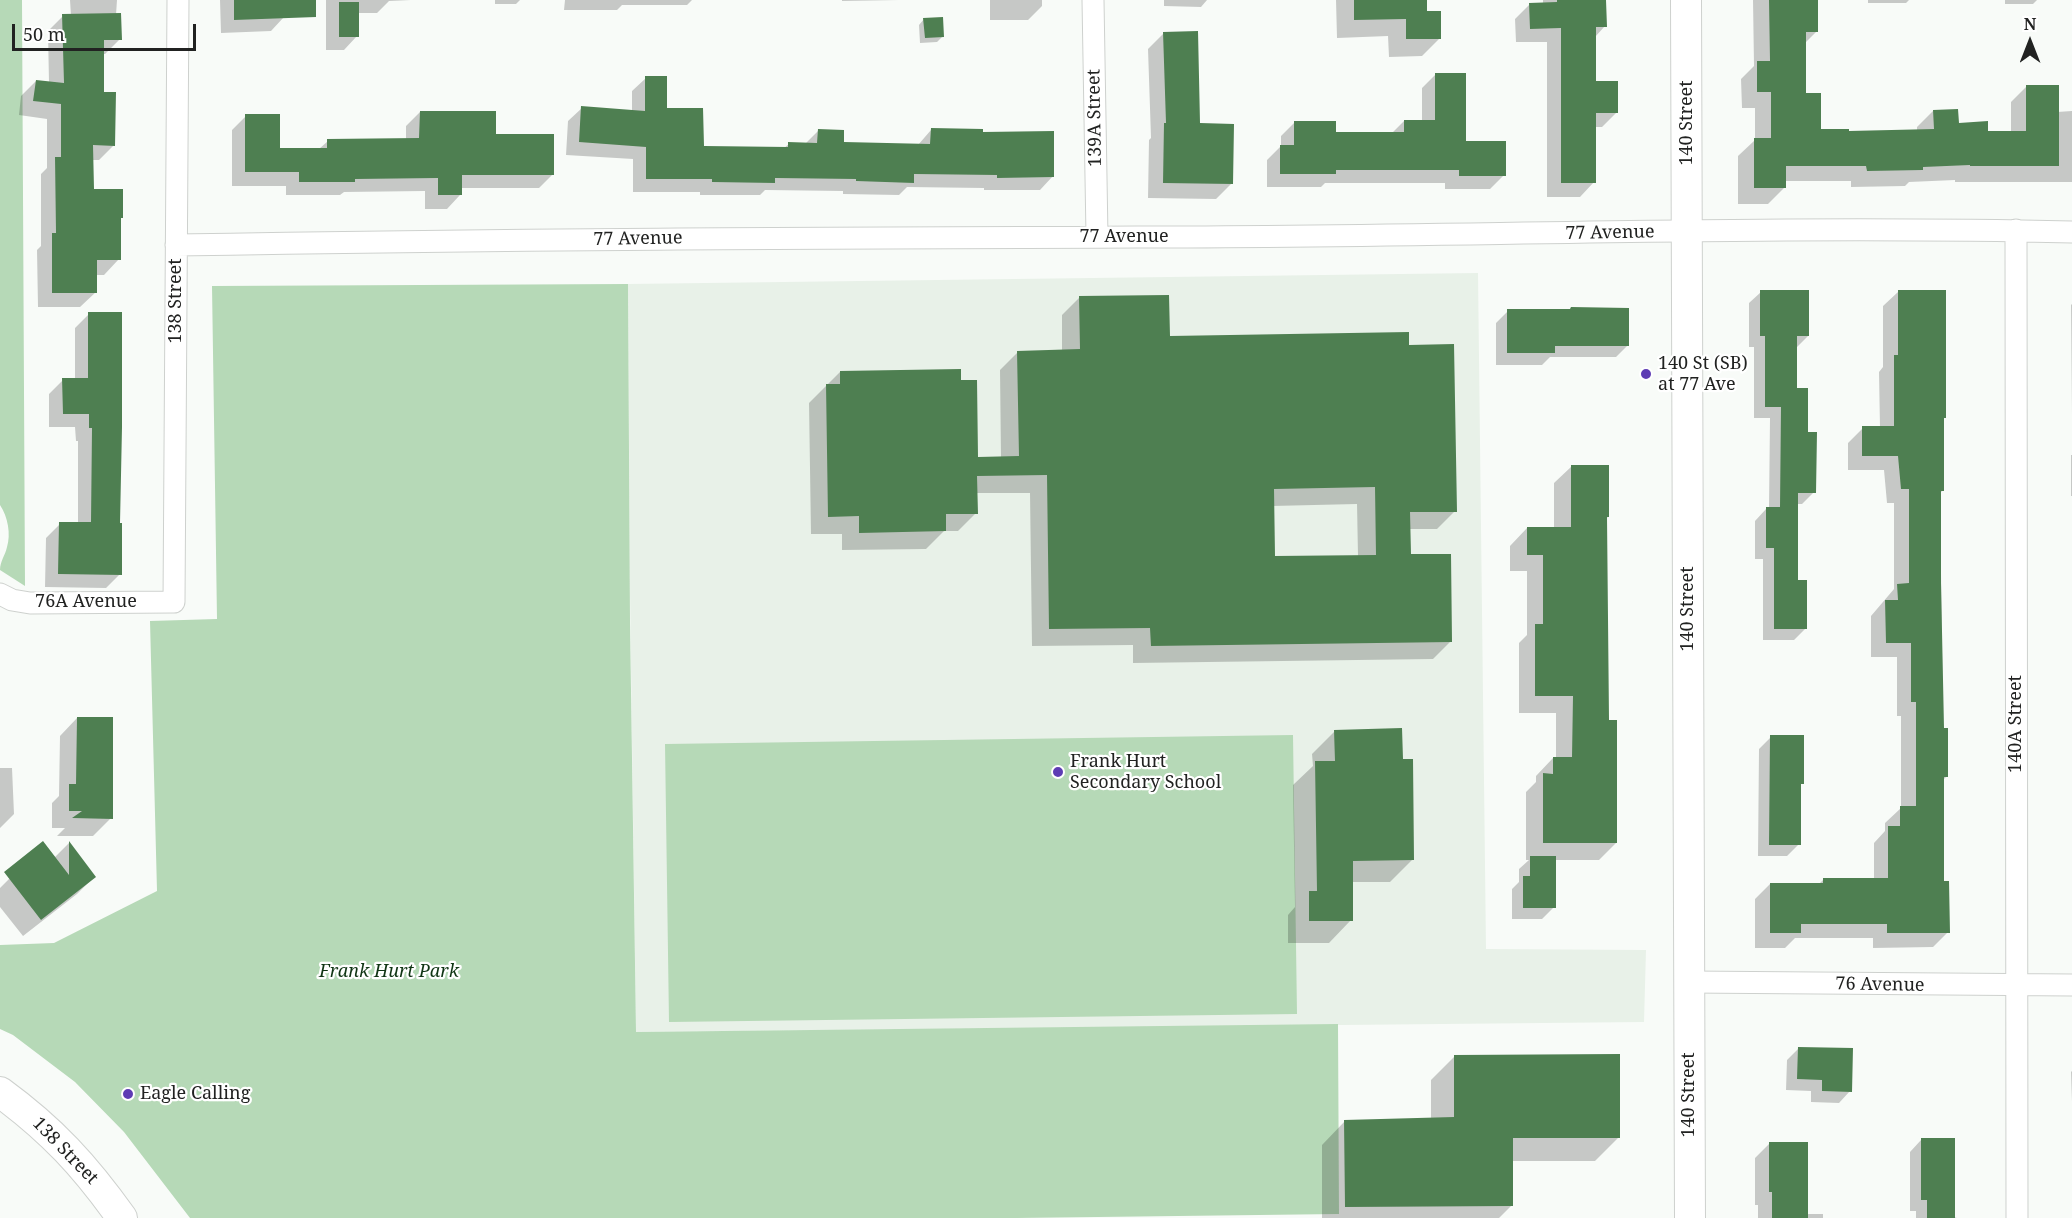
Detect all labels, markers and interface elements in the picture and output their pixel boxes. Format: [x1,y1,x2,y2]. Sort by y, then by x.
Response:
scale bar [15,12,200,50]
north arrow [2000,12,2060,72]
text: N [2024,13,2036,35]
text: 50 m [23,22,65,46]
street label: 139A Street [1083,69,1107,167]
street label: 140 Street [1676,80,1698,166]
street label: 77 Avenue [1565,221,1655,245]
street label: 77 Avenue [1079,226,1169,248]
street label: 77 Avenue [593,227,683,251]
street label: 138 Street [165,258,187,344]
place label: 140 St (SB) at 77 Ave [1658,353,1748,395]
marker: 140 St (SB) at 77 Ave [1639,367,1653,381]
street label: 140 Street [1677,566,1699,652]
street label: 76A Avenue [35,591,137,613]
street label: 140A Street [2005,675,2027,773]
place label: Frank Hurt Secondary School [1070,751,1221,794]
marker: Frank Hurt Secondary School [1051,765,1065,779]
park label: Frank Hurt Park [319,961,459,983]
street label: 76 Avenue [1835,973,1925,997]
street label: 140 Street [1678,1052,1700,1138]
place label: Eagle Calling [140,1083,250,1105]
marker: Eagle Calling [121,1087,135,1101]
street label: 138 Street [28,1113,102,1189]

